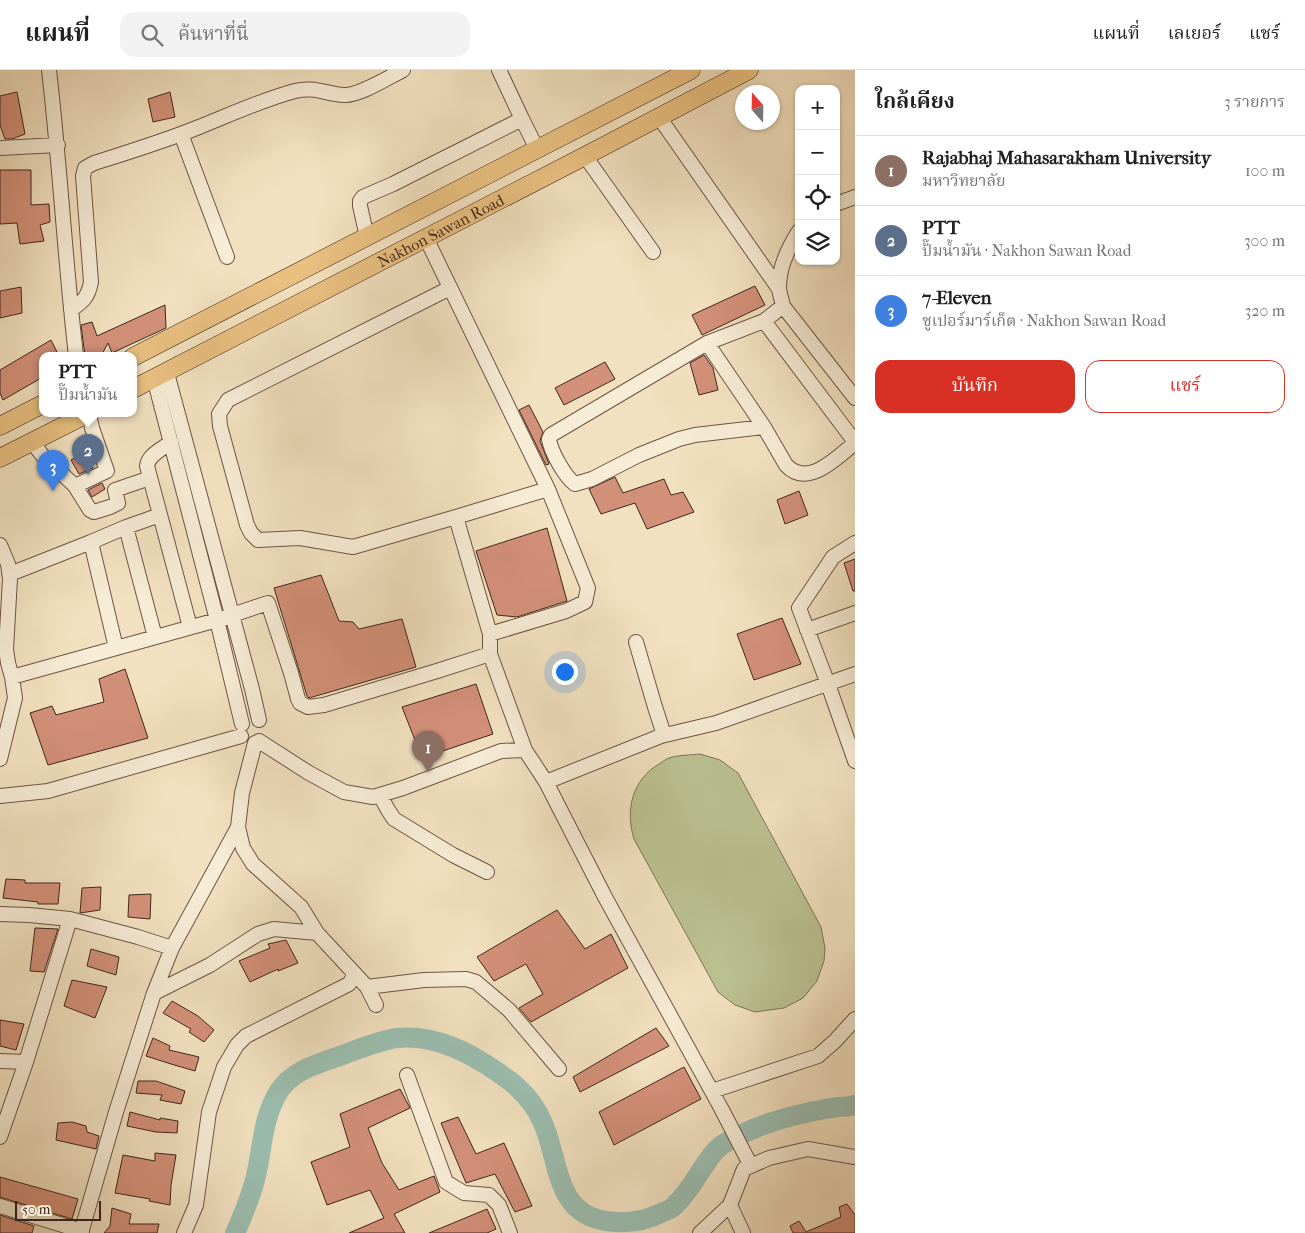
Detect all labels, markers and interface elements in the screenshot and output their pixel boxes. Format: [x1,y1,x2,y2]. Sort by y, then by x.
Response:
search box [120,12,470,57]
text: แผนที่ [25,19,90,47]
icon: search [138,21,166,49]
text: ค้นหาที่นี่ [178,23,249,45]
text: แผนที่ [1092,23,1140,44]
text: เลเยอร์ [1168,23,1221,44]
text: แชร์ [1249,23,1280,44]
north arrow [735,85,780,130]
map controls [795,85,840,265]
button: + [795,85,840,130]
text: ใกล้เคียง [875,89,955,113]
text: 3 รายการ [1224,92,1285,111]
button: − [795,130,840,175]
text: Rajabhaj Mahasarakham University [922,147,1211,169]
text: 1 [888,161,894,180]
text: 100 m [1245,161,1285,180]
text: มหาวิทยาลัย [922,171,1006,190]
button: locate [795,175,840,220]
street label: Nakhon Sawan Road [374,190,508,271]
text: PTT [922,217,960,239]
button: layers [795,220,840,265]
text: 2 [887,231,895,250]
text: 300 m [1244,231,1285,250]
text: ปั๊มน้ำมัน · Nakhon Sawan Road [922,241,1131,260]
text: 7-Eleven [922,287,992,309]
text: 3 [888,301,894,320]
text: 320 m [1245,301,1285,320]
text: ซูเปอร์มาร์เก็ต · Nakhon Sawan Road [922,311,1166,330]
popup [39,352,137,417]
button: บันทึก [875,360,1075,413]
button: แชร์ [1085,360,1285,413]
text: PTT [58,361,96,383]
text: ปั๊มน้ำมัน [58,385,118,404]
pin: 2 [72,434,104,475]
pin: 3 [37,450,69,491]
your location [552,659,578,685]
pin: 1 [412,731,444,772]
scale bar [15,1198,101,1221]
text: 50 m [22,1201,50,1218]

